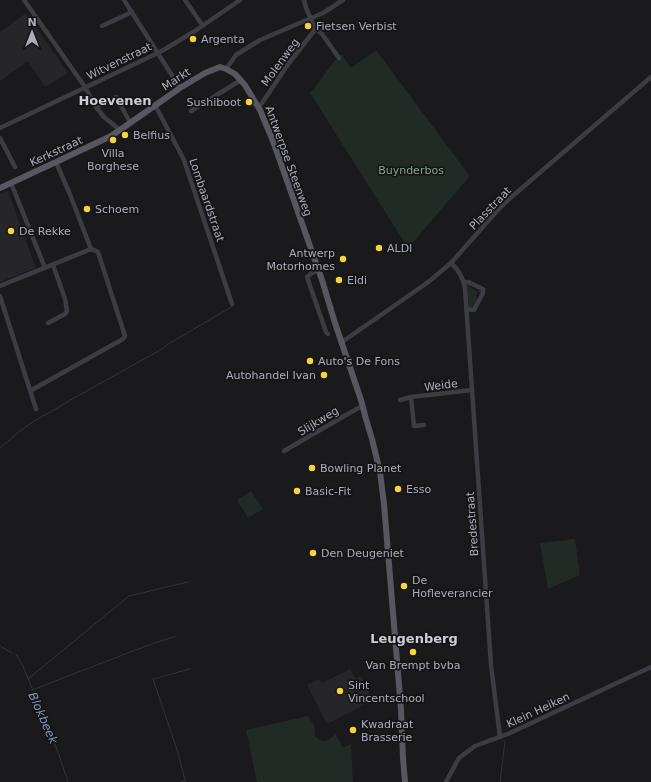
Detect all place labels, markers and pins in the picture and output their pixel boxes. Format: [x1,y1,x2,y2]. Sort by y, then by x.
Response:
place label: Fietsen Verbist [316,20,397,33]
marker: Fietsen Verbist [303,21,313,31]
place label: Argenta [201,33,245,46]
marker: Argenta [188,34,198,44]
place label: Sushiboot [187,96,242,109]
marker: Sushiboot [244,97,254,107]
place label: Belfius [133,129,170,142]
marker: Belfius [120,130,130,140]
marker: Villa Borghese [108,135,118,145]
place label: Villa Borghese [87,147,139,173]
place label: Schoem [95,203,139,216]
marker: Schoem [82,204,92,214]
place label: De Rekke [19,225,71,238]
marker: De Rekke [6,226,16,236]
place label: ALDI [387,242,412,255]
marker: ALDI [374,243,384,253]
place label: Antwerp Motorhomes [266,247,335,273]
marker: Antwerp Motorhomes [338,254,348,264]
place label: Eldi [347,274,367,287]
marker: Eldi [334,275,344,285]
place label: Auto's De Fons [318,355,400,368]
marker: Auto's De Fons [305,356,315,366]
place label: Autohandel Ivan [226,369,316,382]
marker: Autohandel Ivan [319,370,329,380]
place label: Bowling Planet [320,462,402,475]
marker: Bowling Planet [307,463,317,473]
place label: Esso [406,483,431,496]
marker: Esso [393,484,403,494]
place label: Basic-Fit [305,485,352,498]
marker: Basic-Fit [292,486,302,496]
place label: Den Deugeniet [321,547,404,560]
marker: Den Deugeniet [308,548,318,558]
place label: De Hofleverancier [412,574,493,600]
marker: De Hofleverancier [399,581,409,591]
marker: Van Brempt bvba [408,647,418,657]
place label: Van Brempt bvba [365,659,461,672]
place label: Sint Vincentschool [348,679,425,705]
marker: Sint Vincentschool [335,686,345,696]
place label: Kwadraat Brasserie [361,718,414,744]
marker: Kwadraat Brasserie [348,725,358,735]

